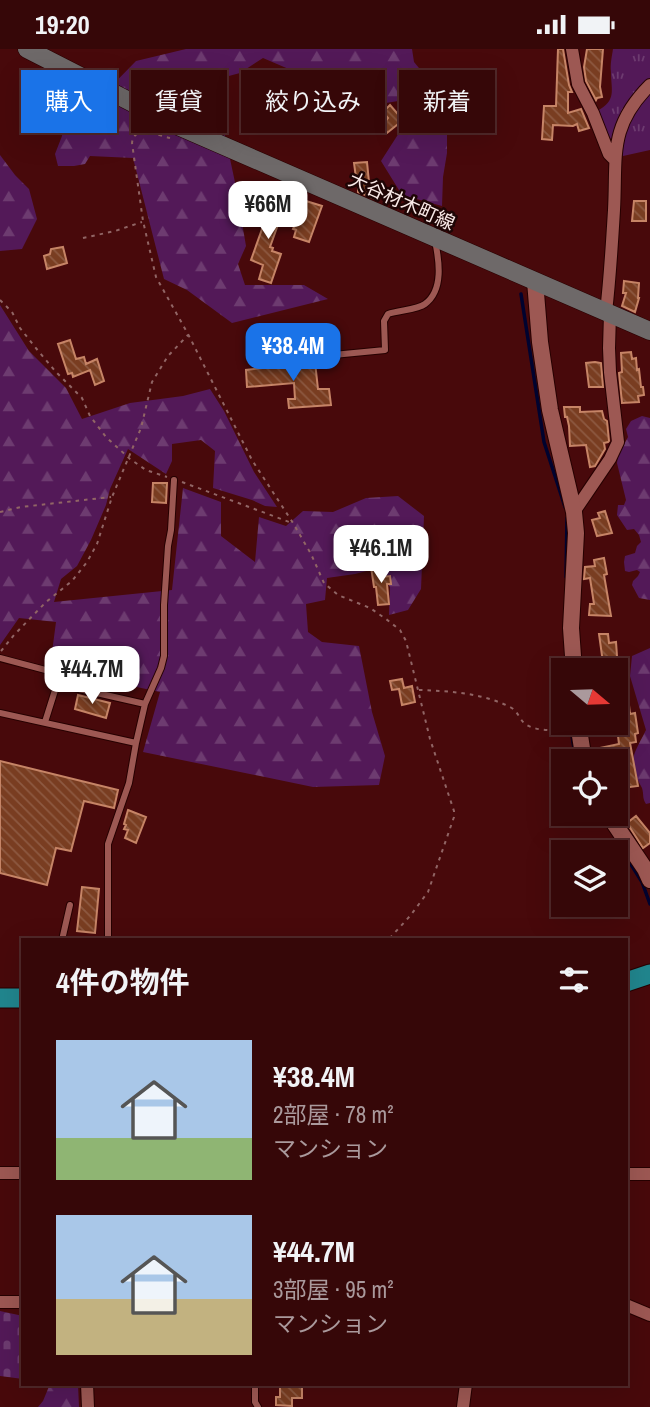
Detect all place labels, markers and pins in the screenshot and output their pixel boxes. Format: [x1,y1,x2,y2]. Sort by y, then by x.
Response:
pin: ¥66M [227,181,309,241]
pin: ¥38.4M [236,323,350,383]
pin: ¥46.1M [324,525,438,585]
pin: ¥44.7M [35,647,149,706]

